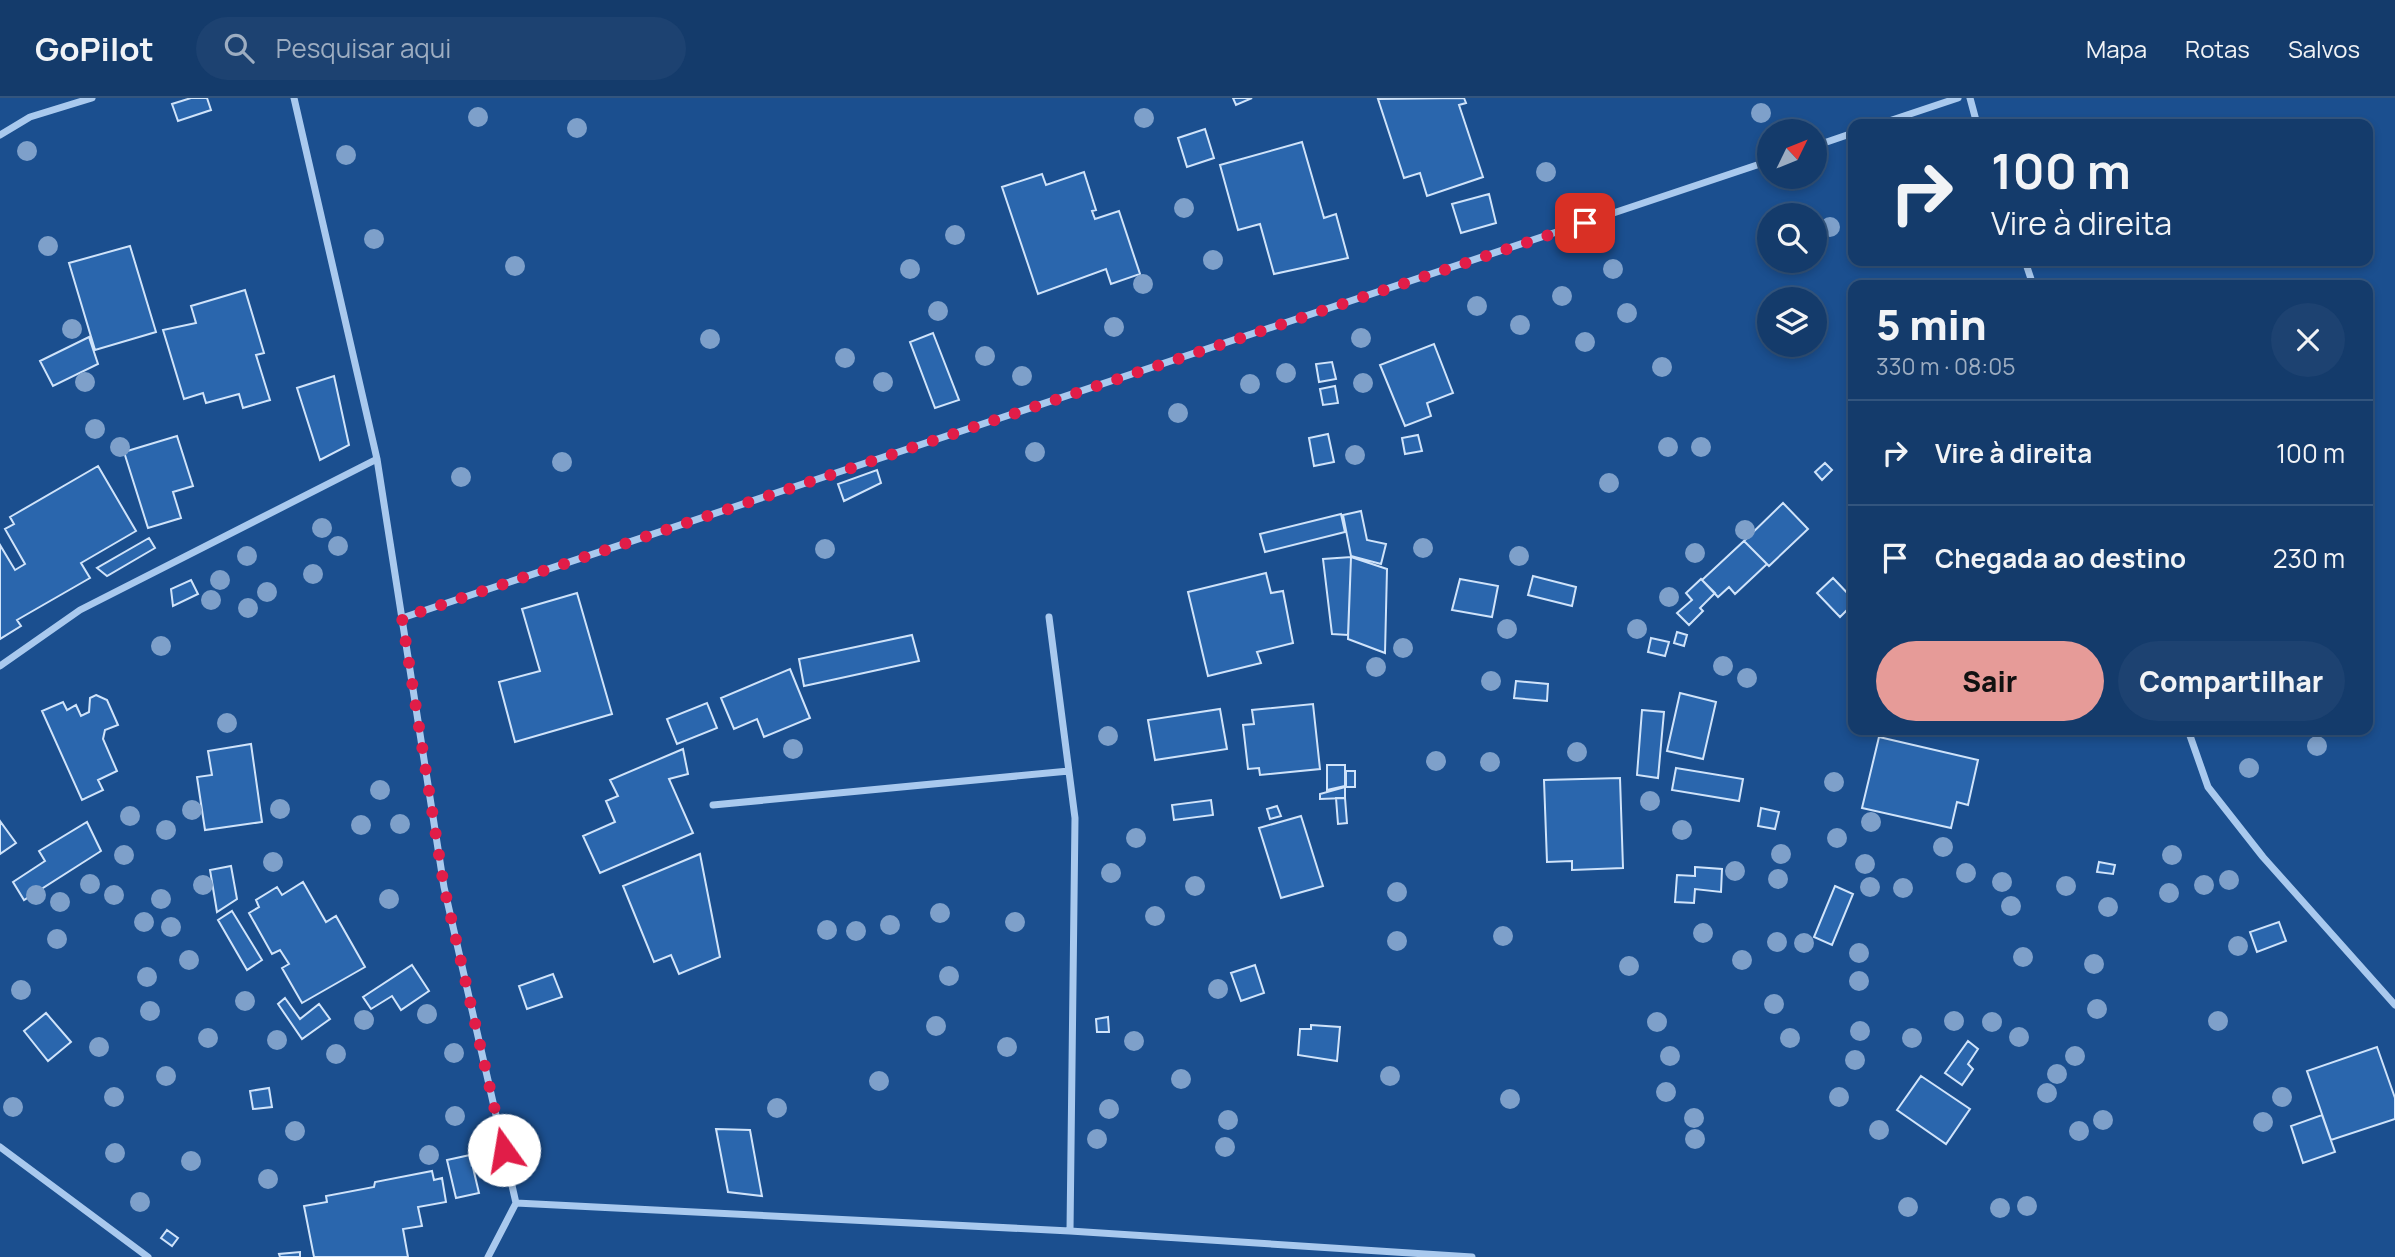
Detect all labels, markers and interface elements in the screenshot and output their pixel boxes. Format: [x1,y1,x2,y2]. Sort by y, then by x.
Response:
search box [196,17,686,80]
text: GoPilot [35,26,154,71]
icon: search [220,29,258,67]
text: Pesquisar aqui [276,30,451,66]
text: Mapa [2086,32,2147,65]
text: Rotas [2185,32,2250,65]
text: Salvos [2288,32,2360,65]
north arrow [1757,119,1827,189]
map controls [1757,119,1827,357]
text: 100 m [1991,137,2131,204]
icon: right [1876,147,1967,238]
pin [1555,193,1615,253]
text: Vire à direita [1991,201,2172,245]
button: search [1757,203,1827,273]
icon: arrive [1566,204,1604,242]
button: layers [1757,287,1827,357]
text: 5 min [1876,295,1987,353]
button: close [2271,303,2345,377]
text: 330 m · 08:05 [1876,350,2016,382]
icon: right [1876,434,1914,472]
text: Vire à direita [1935,435,2092,471]
text: 100 m [2276,435,2345,471]
icon: arrive [1876,539,1914,577]
text: Chegada ao destino [1935,540,2186,576]
text: 230 m [2273,540,2345,576]
button: Sair [1876,641,2104,721]
button: Compartilhar [2118,641,2345,721]
position arrow [467,1113,541,1187]

